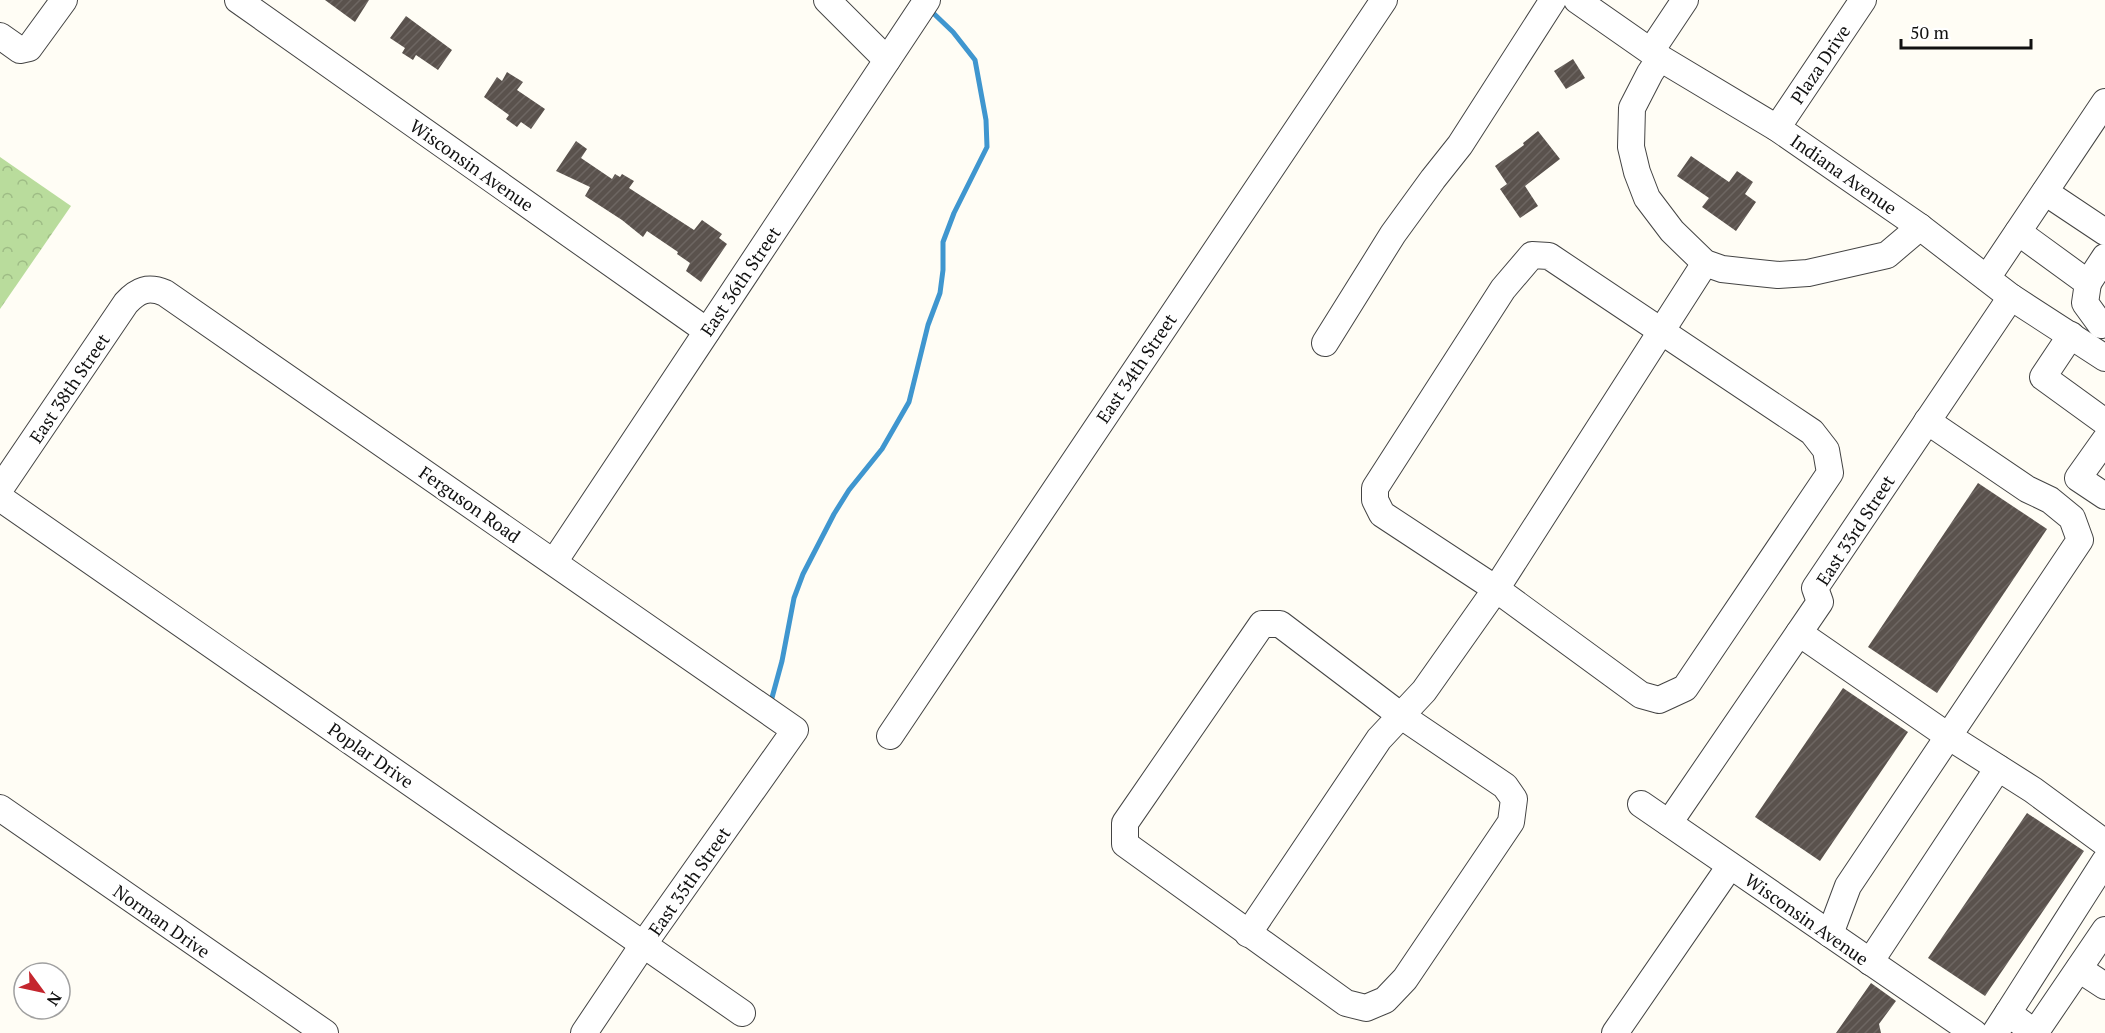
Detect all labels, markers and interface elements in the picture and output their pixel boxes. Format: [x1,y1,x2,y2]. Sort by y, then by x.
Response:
scale bar [1901,12,2032,50]
street label: Plaza Drive [1785,20,1855,108]
text: 50 m [1910,20,1950,44]
street label: Wisconsin Avenue [405,113,539,217]
street label: Indiana Avenue [1786,129,1902,219]
street label: East 36th Street [694,221,786,340]
street label: East 34th Street [1090,308,1182,427]
street label: East 38th Street [23,328,115,447]
street label: Ferguson Road [415,460,525,548]
street label: East 33rd Street [1810,470,1900,590]
street label: Poplar Drive [324,717,418,793]
street label: East 35th Street [643,822,736,940]
street label: Wisconsin Avenue [1740,867,1874,971]
street label: Norman Drive [109,879,215,963]
north arrow [12,961,72,1021]
text: N [42,988,67,1010]

